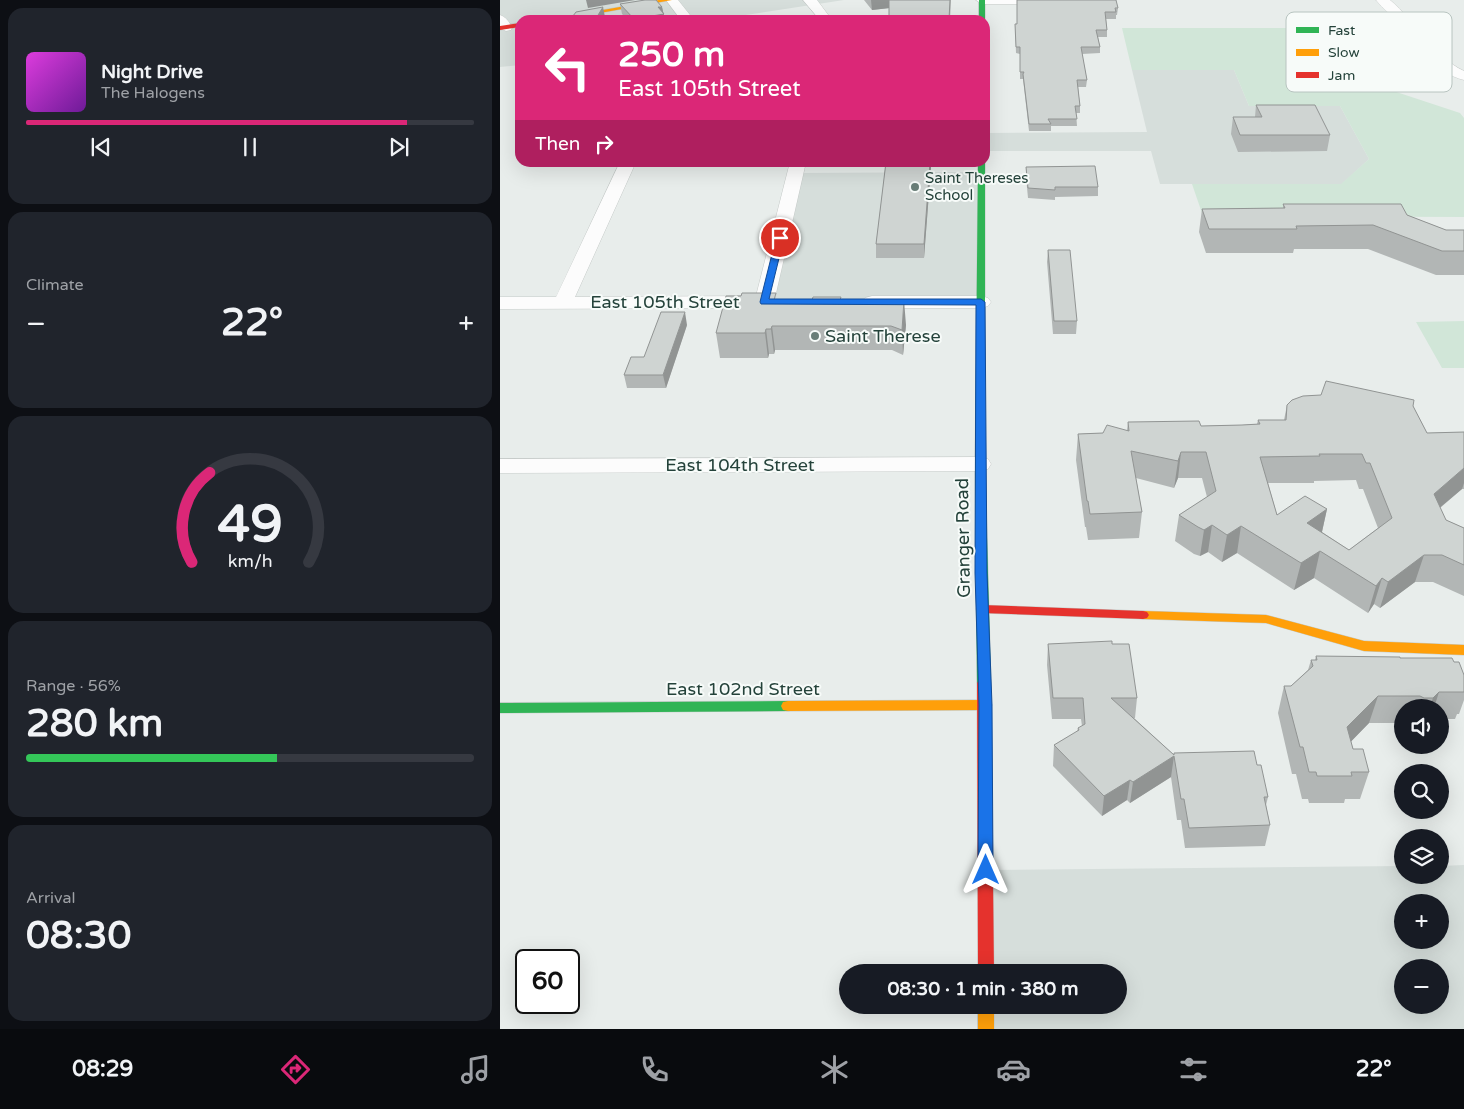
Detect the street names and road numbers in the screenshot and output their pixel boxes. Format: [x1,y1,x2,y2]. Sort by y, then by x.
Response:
street label: East 105th Street [590,291,740,313]
street label: East 104th Street [665,454,815,476]
street label: Granger Road [951,478,975,598]
street label: East 102nd Street [666,678,820,700]

